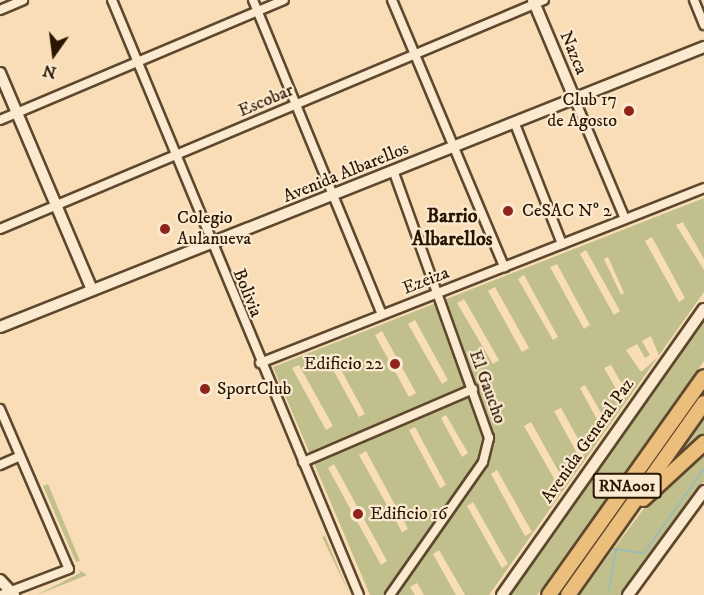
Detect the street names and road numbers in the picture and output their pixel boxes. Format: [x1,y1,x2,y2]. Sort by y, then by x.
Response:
street label: Nazca [554,28,592,78]
street label: Escobar [235,80,297,122]
street label: Avenida Albarellos [280,138,412,208]
street label: Ezeiza [400,262,452,300]
street label: Bolivia [228,266,266,320]
street label: El Gaucho [464,347,510,427]
street label: Avenida General Paz [537,374,639,508]
road number: RNA001 [592,473,662,499]

